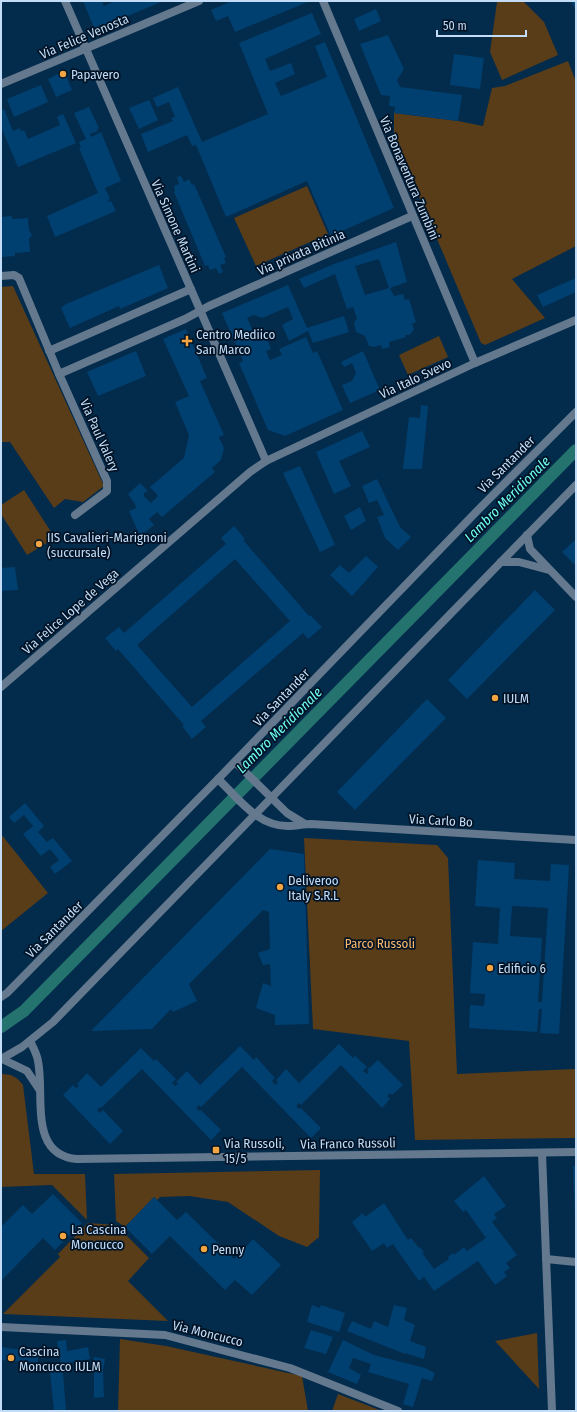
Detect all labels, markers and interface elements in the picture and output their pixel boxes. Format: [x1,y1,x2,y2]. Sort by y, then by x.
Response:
street label: Via Felice Venosta [38,11,131,62]
scale bar [437,12,526,38]
text: 50 m [443,19,467,33]
place label: Papavero [71,67,120,82]
marker: Papavero [58,69,68,79]
street label: Via Bonaventura Zumbini [377,114,442,242]
street label: Via Simone Martini [148,177,203,275]
street label: Via privata Bitinia [255,226,347,278]
place label: Centro Mediico San Marco [196,327,275,357]
marker: Centro Mediico San Marco [181,335,193,347]
street label: Via Italo Svevo [377,355,454,402]
street label: Via Paul Valery [77,397,122,474]
street label: Via Santander [475,432,538,496]
water label: Lambro Meridionale [461,453,554,546]
place label: IIS Cavalieri-Marignoni (succursale) [47,530,167,560]
marker: IIS Cavalieri-Marignoni (succursale) [34,539,44,549]
street label: Via Felice Lope de Vega [19,566,122,657]
street label: Via Santander [250,665,313,729]
water label: Lambro Meridionale [233,684,326,777]
place label: IULM [503,691,529,706]
marker: IULM [490,693,500,703]
street label: Via Carlo Bo [409,811,473,830]
place label: Deliveroo Italy S.R.L [288,873,339,903]
marker: Deliveroo Italy S.R.L [275,882,285,892]
street label: Via Santander [23,897,86,961]
park label: Parco Russoli [345,936,415,951]
place label: Edificio 6 [498,961,546,976]
marker: Edificio 6 [485,963,495,973]
street label: Via Franco Russoli [300,1135,396,1152]
place label: Via Russoli, 15/5 [224,1136,285,1166]
marker: Via Russoli, 15/5 [211,1145,221,1155]
place label: La Cascina Moncucco [71,1222,126,1252]
marker: La Cascina Moncucco [58,1231,68,1241]
place label: Penny [212,1242,244,1257]
marker: Penny [199,1244,209,1254]
street label: Via Moncucco [171,1318,245,1350]
place label: Cascina Moncucco IULM [19,1344,101,1374]
marker: Cascina Moncucco IULM [6,1353,16,1363]

